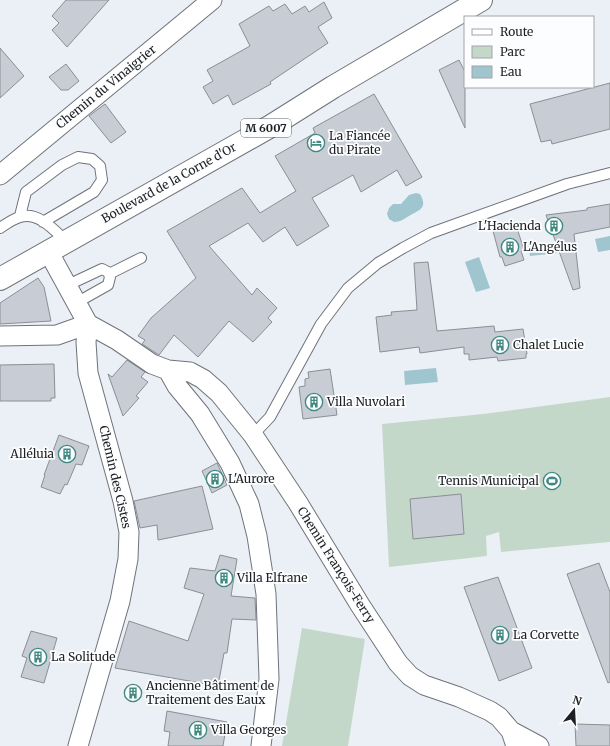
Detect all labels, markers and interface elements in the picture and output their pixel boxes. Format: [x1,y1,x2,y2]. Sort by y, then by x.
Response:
legend [464,16,594,88]
text: Route [500,24,533,39]
street label: Chemin du Vinaigrier [53,41,159,132]
text: Parc [500,44,525,59]
text: Eau [500,64,522,79]
road number: M 6007 [241,119,291,137]
place label: La Fiancée du Pirate [329,128,390,157]
hotel icon: La Fiancée du Pirate [306,133,326,153]
street label: Boulevard de la Corne d'Or [99,139,239,226]
building icon: L'Hacienda [544,216,564,236]
place label: L'Hacienda [478,218,542,233]
building icon: L'Angélus [500,237,520,257]
place label: L'Angélus [523,239,577,254]
building icon: Chalet Lucie [490,335,510,355]
place label: Chalet Lucie [513,337,584,352]
building icon: Villa Nuvolari [304,392,324,412]
place label: Villa Nuvolari [326,394,405,409]
street label: Chemin des Cistes [96,424,135,530]
building icon: Alléluia [57,444,77,464]
place label: Alléluia [9,446,55,461]
building icon: L'Aurore [205,469,225,489]
place label: L'Aurore [228,471,275,486]
sports icon: Tennis Municipal [542,471,562,491]
place label: Tennis Municipal [438,473,539,488]
street label: Chemin François-Ferry [295,504,378,626]
building icon: Villa Elfrane [214,568,234,588]
place label: Villa Elfrane [236,570,308,585]
building icon: La Corvette [490,625,510,645]
place label: La Corvette [513,627,579,642]
building icon: La Solitude [28,647,48,667]
place label: La Solitude [51,649,115,664]
place label: Ancienne Bâtiment de Traitement des Eaux [145,678,274,707]
building icon: Ancienne Bâtiment de Traitement des Eaux [123,683,143,703]
north arrow [554,690,594,730]
text: N [571,692,584,709]
building icon: Villa Georges [188,720,208,740]
place label: Villa Georges [210,722,287,737]

